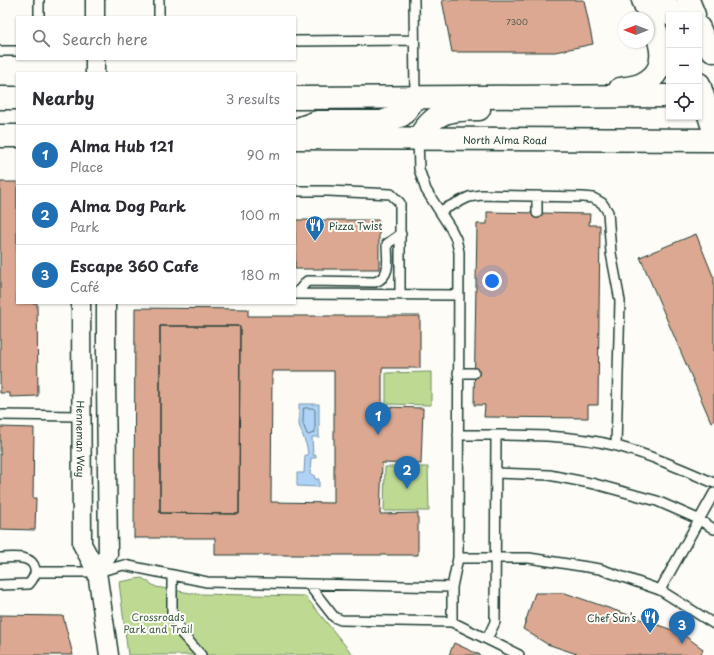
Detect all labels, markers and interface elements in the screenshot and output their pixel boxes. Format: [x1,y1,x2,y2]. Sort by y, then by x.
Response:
north arrow [618,12,654,48]
map controls [666,12,702,120]
button: + [666,12,702,48]
search box [16,16,296,60]
house number: 7300 [506,16,528,28]
icon: search [30,27,52,49]
text: Search here [62,27,148,50]
button: − [666,48,702,84]
button: locate [666,84,702,120]
text: Nearby [32,85,94,111]
text: 3 results [226,89,280,108]
street label: North Alma Road [463,131,547,147]
text: Alma Hub 121 [70,134,174,157]
text: 1 [42,145,48,164]
text: 90 m [247,145,280,164]
text: Place [70,157,103,176]
text: Alma Dog Park [70,194,186,217]
text: 2 [40,205,50,224]
text: 100 m [240,205,280,224]
restaurant icon: Pizza Twist [304,214,326,242]
text: Park [70,217,99,236]
place label: Pizza Twist [329,218,382,233]
text: Escape 360 Cafe [70,254,199,277]
text: 3 [41,265,49,284]
text: 180 m [241,265,280,284]
your location [482,271,502,291]
text: Café [70,277,99,296]
street label: Henneman Way [74,401,89,478]
pin: 1 [365,402,391,435]
pin: 2 [394,456,420,489]
restaurant icon: Chef Sun’s [639,606,661,634]
park label: Crossroads Park and Trail [123,609,193,636]
place label: Chef Sun’s [587,610,636,625]
pin: 3 [669,611,695,644]

